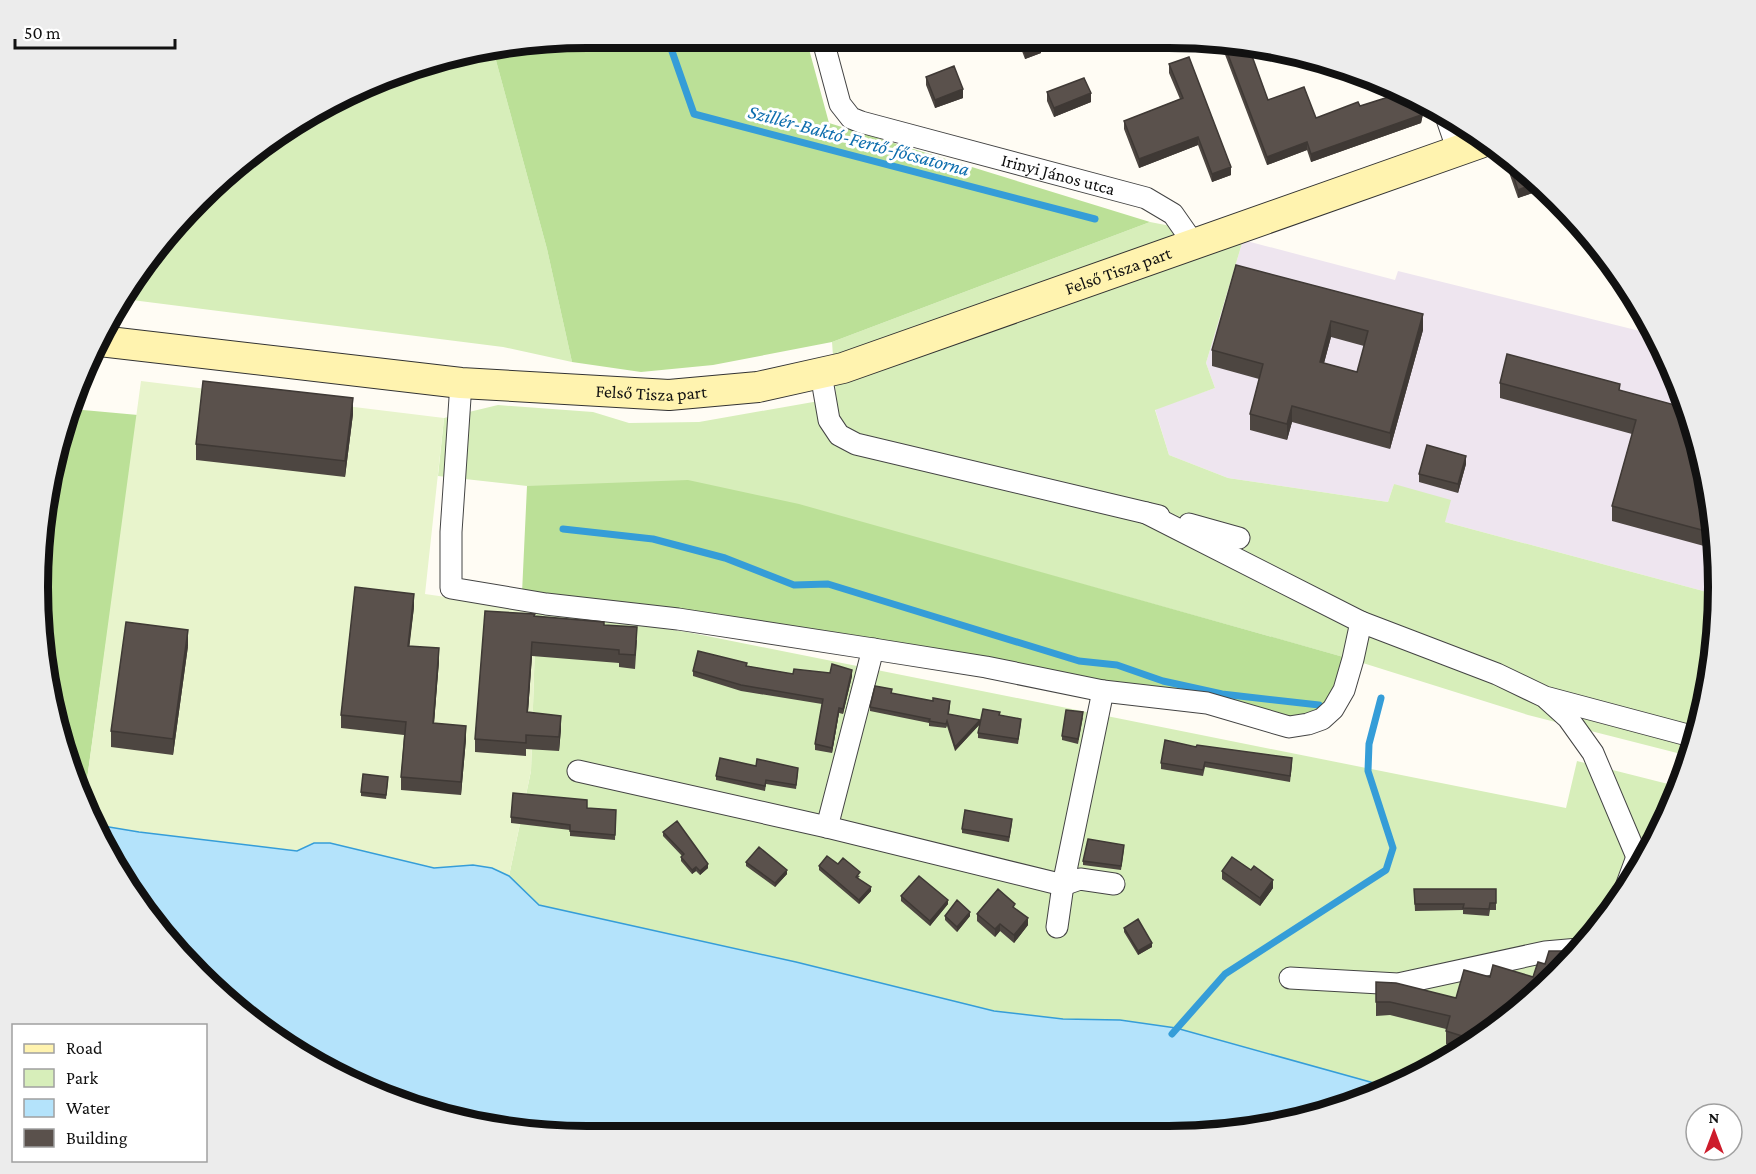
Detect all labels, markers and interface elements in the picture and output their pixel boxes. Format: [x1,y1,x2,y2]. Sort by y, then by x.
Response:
scale bar [15,12,176,50]
text: 50 m [24,23,61,43]
water label: Szillér-Baktó-Fertő-főcsatorna [746,100,972,181]
street label: Irinyi János utca [999,150,1117,199]
street label: Felső Tisza part [1062,242,1175,299]
street label: Felső Tisza part [595,381,709,405]
legend [12,1024,207,1162]
text: Road [66,1038,103,1058]
text: Park [66,1068,98,1088]
text: Water [66,1098,111,1118]
north arrow [1684,1102,1744,1162]
text: N [1709,1109,1720,1126]
text: Building [66,1128,128,1148]

